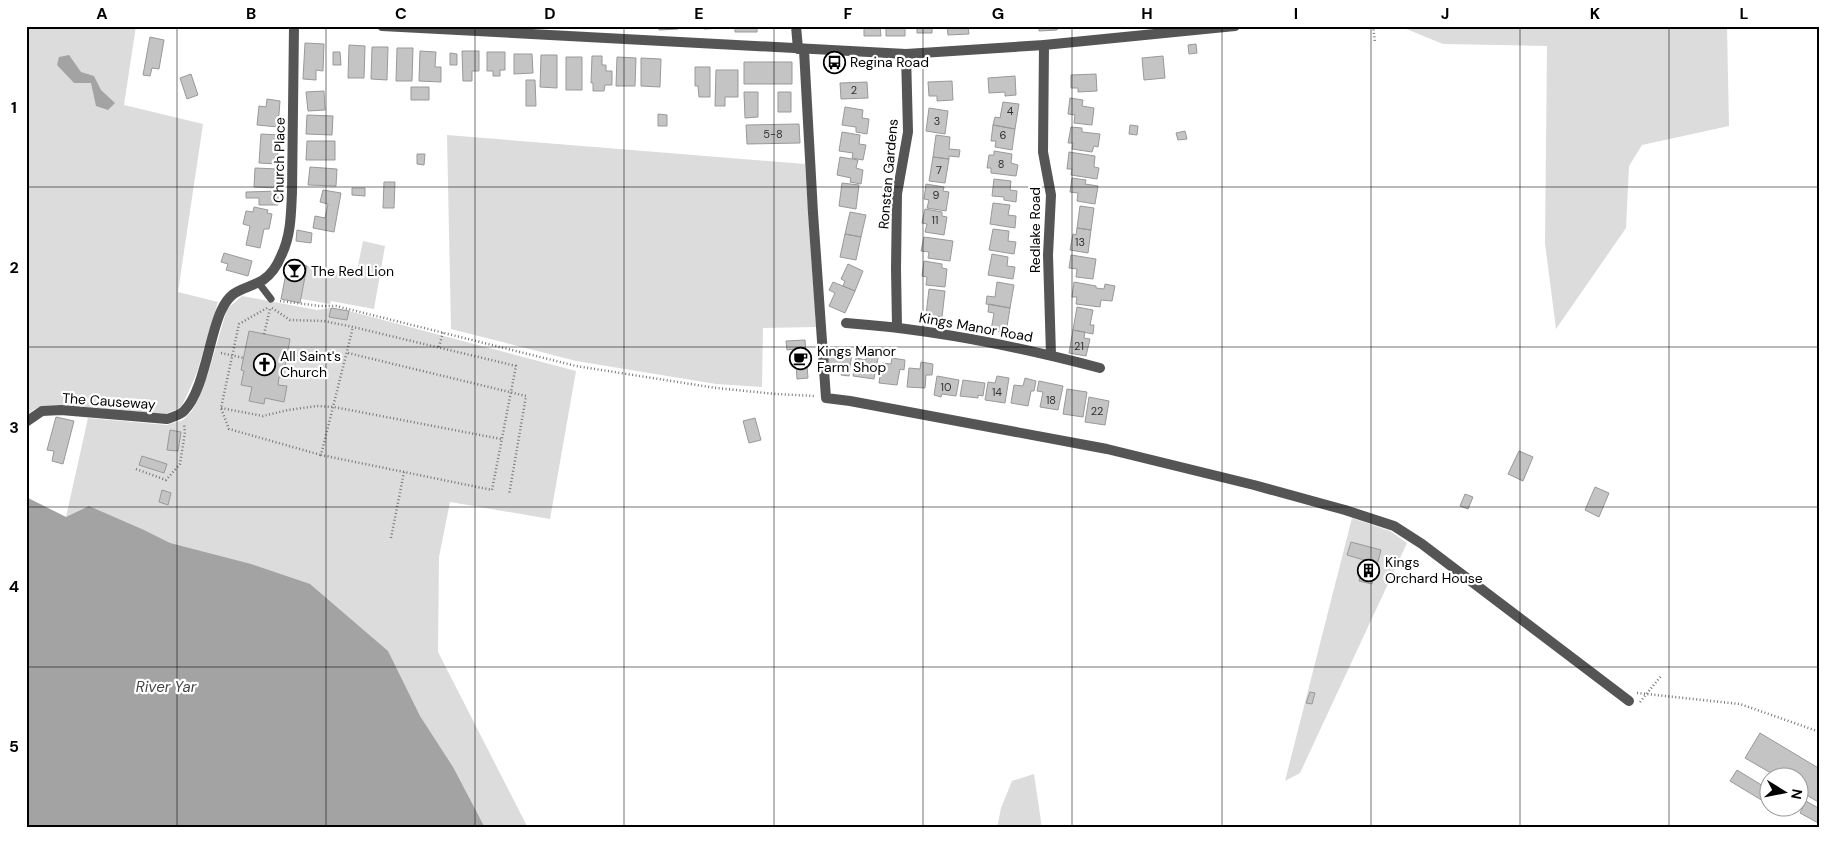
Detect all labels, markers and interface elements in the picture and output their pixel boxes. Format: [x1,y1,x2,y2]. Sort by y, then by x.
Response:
text: A [96,3,108,24]
text: B [246,3,256,24]
text: C [395,3,407,24]
text: D [544,3,556,24]
text: E [694,3,704,24]
text: F [844,3,853,24]
text: G [992,3,1004,24]
text: H [1141,3,1153,24]
text: I [1294,3,1298,24]
text: J [1441,3,1449,24]
text: K [1590,3,1601,24]
text: L [1740,3,1749,24]
bus stop icon: Regina Road [822,50,846,74]
place label: Regina Road [850,53,929,71]
house number: 2 [851,83,857,97]
text: 1 [11,97,17,118]
house number: 4 [1007,104,1014,118]
house number: 3 [934,114,940,128]
street label: Church Place [269,117,289,203]
street label: Ronstan Gardens [874,118,902,230]
house number: 5-8 [763,127,783,141]
house number: 6 [1000,128,1007,142]
house number: 8 [998,157,1004,171]
house number: 7 [936,163,942,177]
street label: Redlake Road [1026,187,1044,273]
house number: 9 [933,188,940,202]
house number: 11 [932,213,938,227]
house number: 13 [1075,235,1085,249]
text: 2 [9,257,19,278]
bar icon: The Red Lion [283,259,307,283]
place label: The Red Lion [311,262,394,280]
street label: Kings Manor Road [918,308,1034,346]
house number: 21 [1074,339,1084,353]
place label: Kings Manor Farm Shop [817,342,896,376]
place label: All Saint's Church [280,347,341,381]
cafe icon: Kings Manor Farm Shop [789,347,813,371]
church icon: All Saint's Church [252,352,276,376]
house number: 10 [941,380,951,394]
house number: 14 [992,385,1002,399]
street label: The Causeway [62,389,157,413]
house number: 18 [1046,393,1056,407]
house number: 22 [1091,404,1103,418]
text: 3 [9,417,19,438]
place label: Kings Orchard House [1385,553,1483,587]
building icon: Kings Orchard House [1357,558,1381,582]
text: 4 [9,576,19,597]
water label: River Yar [136,677,197,697]
text: 5 [9,736,19,757]
north arrow [1758,766,1808,816]
text: N [1787,788,1807,801]

